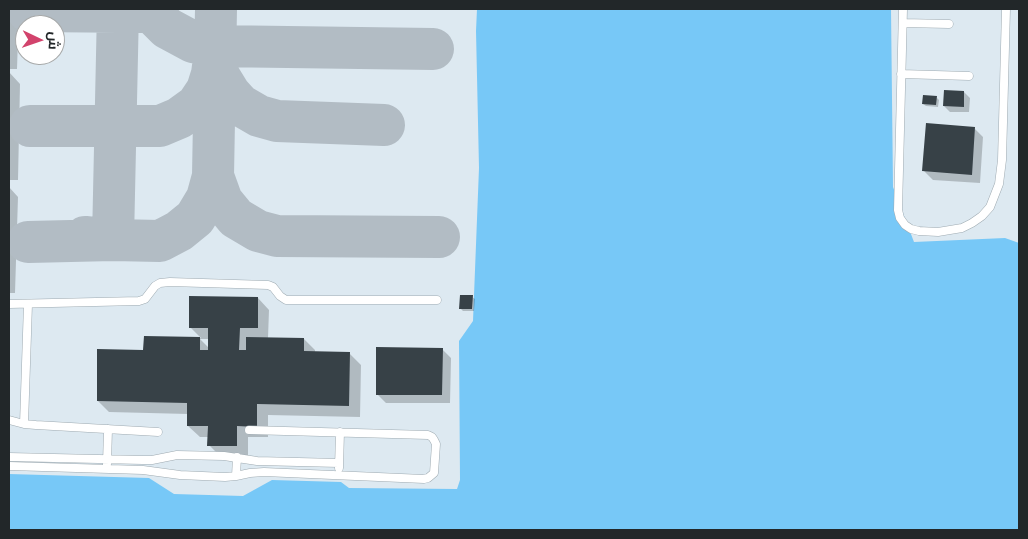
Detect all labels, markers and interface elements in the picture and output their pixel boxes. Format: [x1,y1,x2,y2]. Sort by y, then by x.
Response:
north arrow [15,15,65,65]
text: ش [46,31,63,50]

